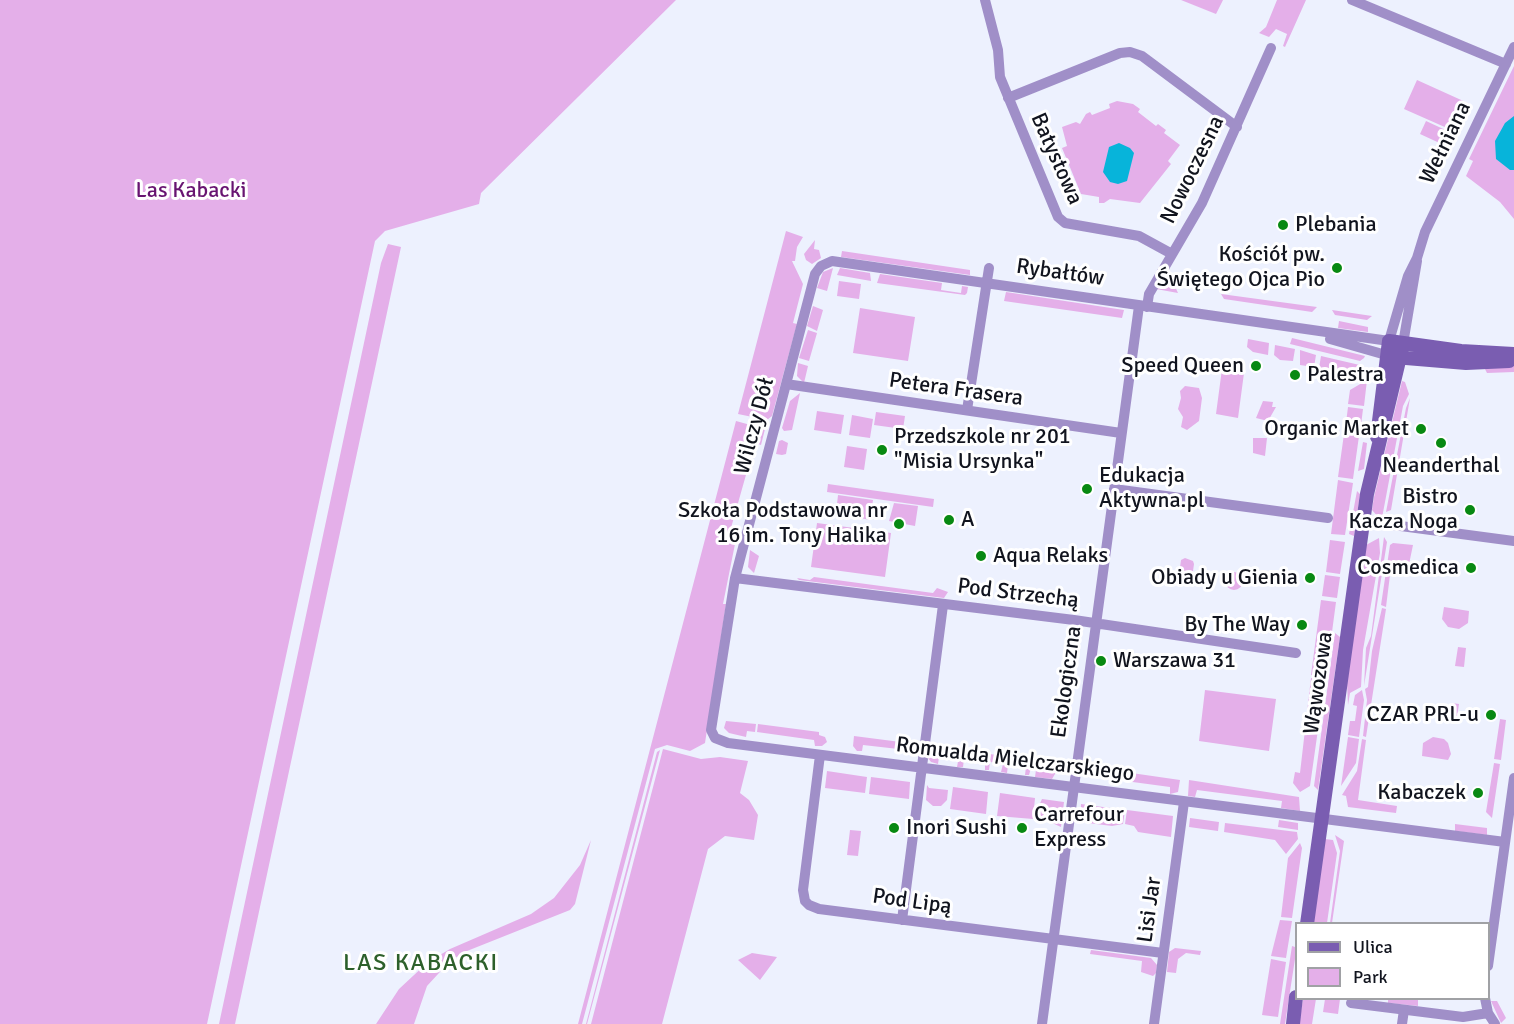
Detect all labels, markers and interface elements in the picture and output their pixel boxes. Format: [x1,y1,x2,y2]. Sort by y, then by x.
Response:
street label: Wełniana [1415,97,1477,189]
street label: Batystowa [1024,109,1088,209]
street label: Nowoczesna [1156,112,1230,228]
park label: Las Kabacki [135,178,247,204]
place label: Plebania [1295,212,1377,238]
marker: Plebania [1276,218,1290,232]
place label: Kościół pw. Świętego Ojca Pio [1157,242,1325,294]
street label: Rybałtów [1014,254,1106,292]
marker: Kościół pw. Świętego Ojca Pio [1330,261,1344,275]
place label: Speed Queen [1121,353,1244,379]
marker: Speed Queen [1249,359,1263,373]
place label: Palestra [1307,362,1384,388]
street label: Petera Frasera [887,368,1025,412]
marker: Palestra [1288,368,1302,382]
street label: Wilczy Dół [729,375,781,477]
place label: Organic Market [1264,416,1409,442]
marker: Organic Market [1414,422,1428,436]
place label: Przedszkole nr 201 "Misia Ursynka" [894,424,1071,476]
marker: Neanderthal [1434,436,1448,450]
marker: Przedszkole nr 201 "Misia Ursynka" [875,443,889,457]
place label: Neanderthal [1382,453,1500,479]
place label: Edukacja Aktywna.pl [1099,463,1205,514]
marker: Edukacja Aktywna.pl [1080,482,1094,496]
place label: Bistro Kacza Noga [1348,484,1458,536]
place label: Szkoła Podstawowa nr 16 im. Tony Halika [678,498,887,550]
marker: Bistro Kacza Noga [1463,503,1477,517]
place label: A [961,507,974,533]
marker: A [942,513,956,527]
marker: Szkoła Podstawowa nr 16 im. Tony Halika [892,517,906,531]
place label: Aqua Relaks [993,543,1108,569]
marker: Aqua Relaks [974,549,988,563]
place label: Cosmedica [1357,555,1459,581]
marker: Cosmedica [1464,561,1478,575]
place label: Obiady u Gienia [1151,565,1298,591]
marker: Obiady u Gienia [1303,571,1317,585]
street label: Pod Strzechą [956,573,1080,615]
place label: By The Way [1184,612,1290,638]
marker: By The Way [1295,618,1309,632]
street label: Ekologiczna [1046,624,1088,740]
street label: Wąwozowa [1299,630,1339,736]
place label: Warszawa 31 [1113,648,1236,674]
marker: Warszawa 31 [1094,654,1108,668]
place label: CZAR PRL-u [1367,702,1479,728]
marker: CZAR PRL-u [1484,708,1498,722]
street label: Romualda Mielczarskiego [894,732,1136,788]
place label: Kabaczek [1377,780,1466,806]
marker: Kabaczek [1471,786,1485,800]
place label: Carrefour Express [1034,802,1124,854]
place label: Inori Sushi [906,815,1007,841]
marker: Inori Sushi [887,821,901,835]
marker: Carrefour Express [1015,821,1029,835]
street label: Lisi Jar [1132,875,1168,945]
street label: Pod Lipą [871,883,953,921]
legend [1295,922,1490,1000]
text: Ulica [1353,936,1393,958]
district label: LAS KABACKI [343,950,499,978]
text: Park [1353,966,1388,988]

